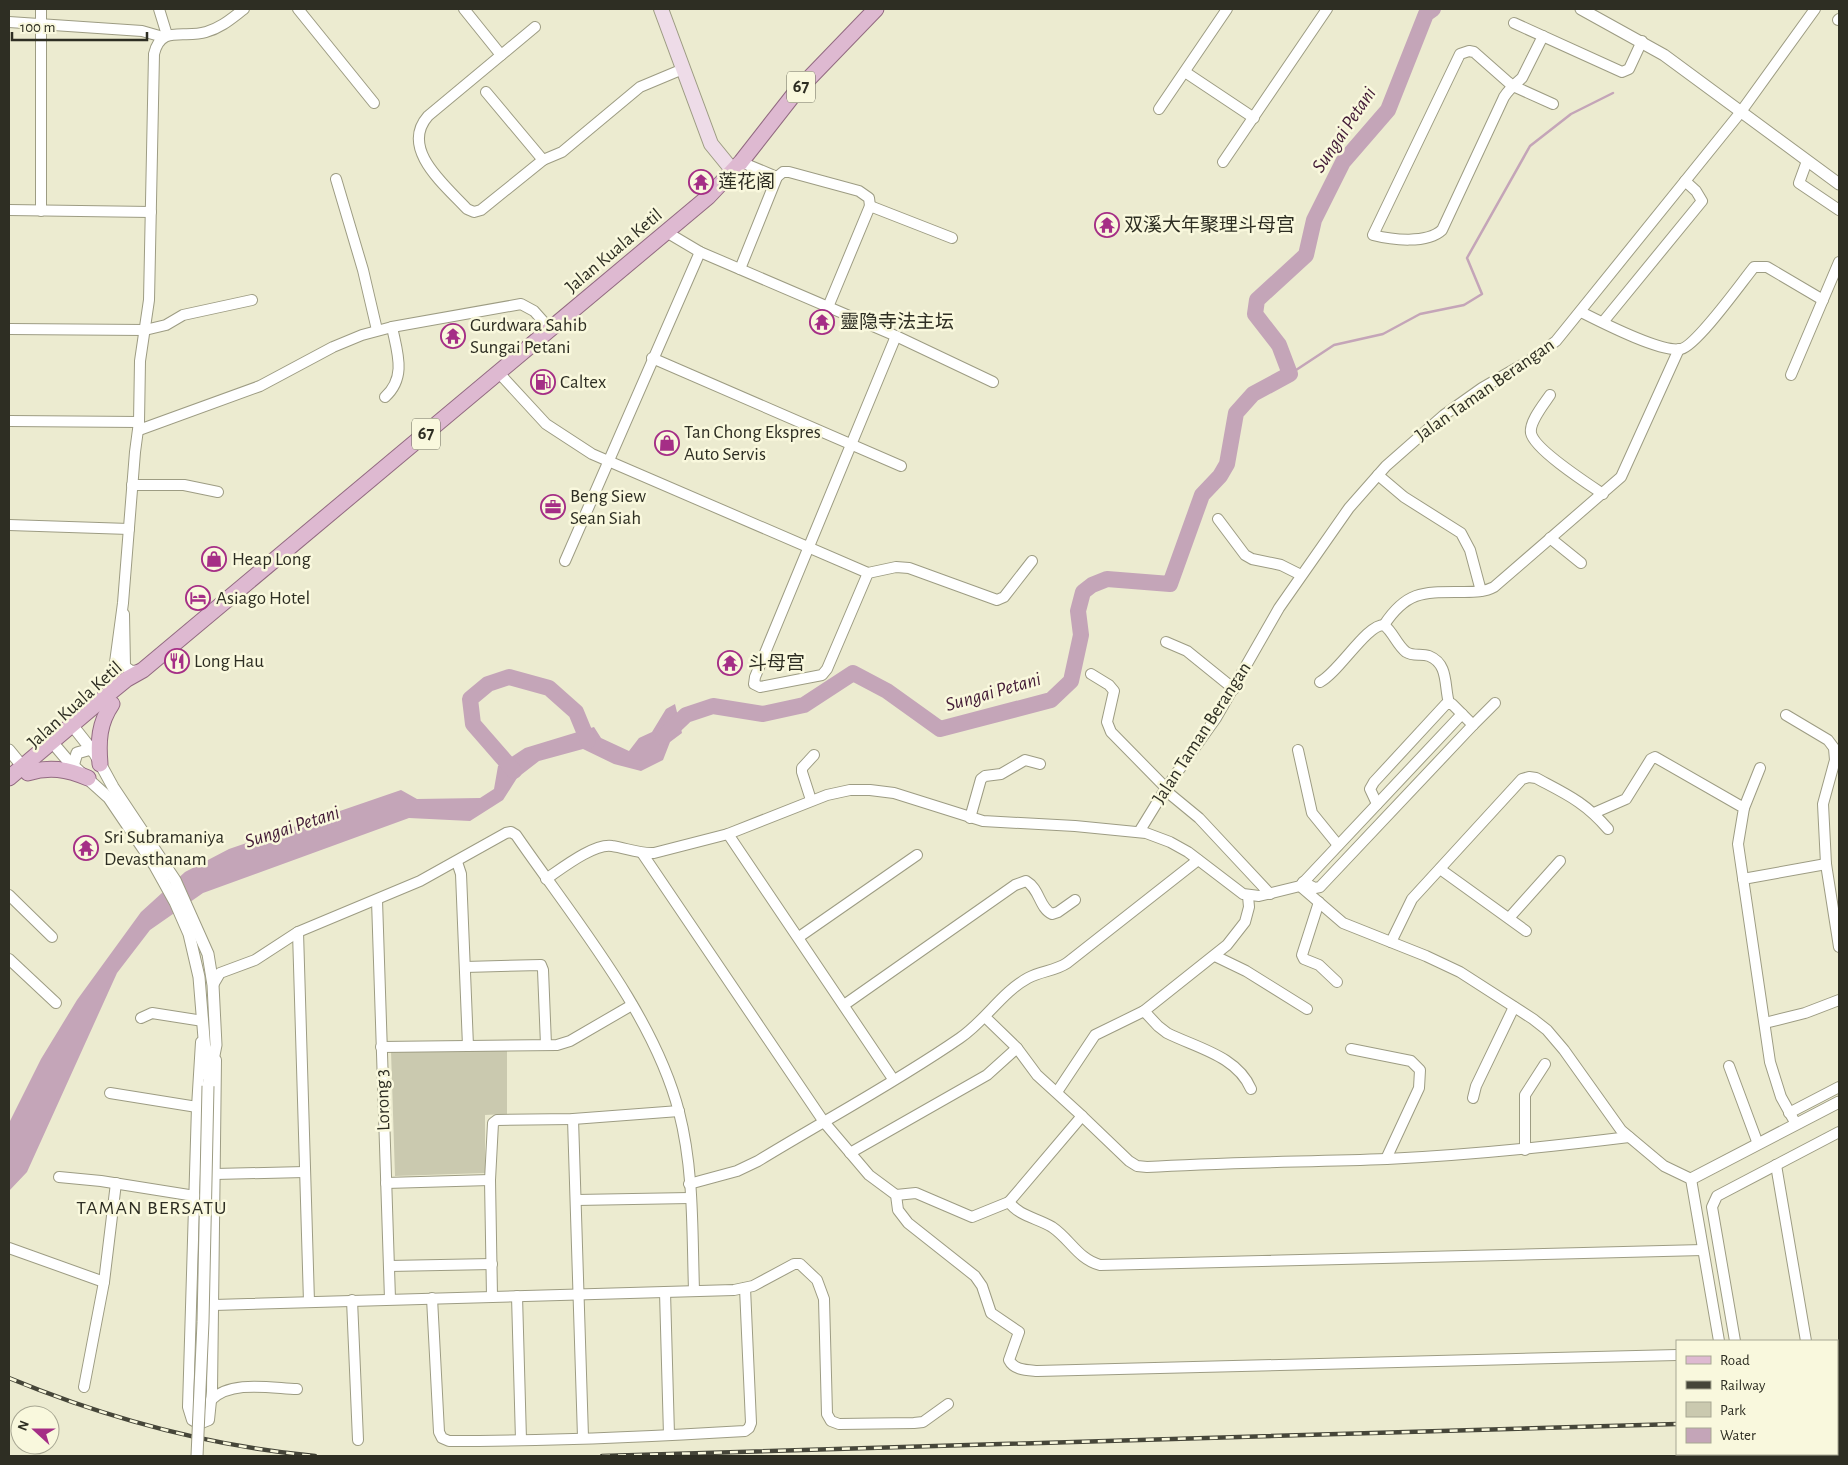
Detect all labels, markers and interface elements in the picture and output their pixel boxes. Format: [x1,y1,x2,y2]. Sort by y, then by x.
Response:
scale bar [12,10,148,42]
text: 100 m [20,20,55,35]
road number: 67 [787,72,815,102]
water label: Sungai Petani [1308,84,1380,176]
temple icon: 莲花阁 [688,169,714,195]
place label: 莲花阁 [718,171,775,192]
street label: Jalan Kuala Ketil [562,205,666,297]
temple icon: 双溪大年聚理斗母宫 [1094,212,1120,238]
place label: 双溪大年聚理斗母宫 [1124,214,1295,235]
temple icon: 靈隐寺法主坛 [809,309,835,335]
place label: 靈隐寺法主坛 [840,311,954,332]
place label: Gurdwara Sahib Sungai Petani [470,316,587,357]
temple icon: Gurdwara Sahib Sungai Petani [440,323,466,349]
street label: Jalan Taman Berangan [1412,335,1558,445]
fuel station icon: Caltex [530,369,556,395]
place label: Caltex [560,373,606,392]
road number: 67 [412,418,440,449]
place label: Tan Chong Ekspres Auto Servis [684,423,821,464]
shop icon: Tan Chong Ekspres Auto Servis [654,430,680,456]
place label: Beng Siew Sean Siah [570,487,646,528]
office icon: Beng Siew Sean Siah [540,494,566,520]
shop icon: Heap Long [201,546,227,572]
place label: Heap Long [232,550,312,569]
hotel icon: Asiago Hotel [185,585,211,611]
place label: Asiago Hotel [216,589,310,608]
restaurant icon: Long Hau [164,648,190,674]
temple icon: 斗母宫 [717,650,743,676]
place label: Long Hau [194,652,264,671]
place label: 斗母宫 [748,652,805,673]
street label: Jalan Kuala Ketil [24,658,126,752]
street label: Jalan Taman Berangan [1149,659,1255,807]
water label: Sungai Petani [943,669,1043,715]
water label: Sungai Petani [242,802,342,852]
place label: Sri Subramaniya Devasthanam [104,828,224,869]
temple icon: Sri Subramaniya Devasthanam [73,835,99,861]
street label: Lorong 3 [372,1069,394,1131]
district label: TAMAN BERSATU [76,1198,228,1218]
legend [1676,1340,1838,1455]
text: Road [1720,1353,1750,1368]
text: Railway [1720,1378,1766,1393]
text: Park [1720,1403,1746,1418]
north arrow [10,1405,60,1455]
text: N [16,1419,32,1433]
text: Water [1720,1428,1756,1443]

